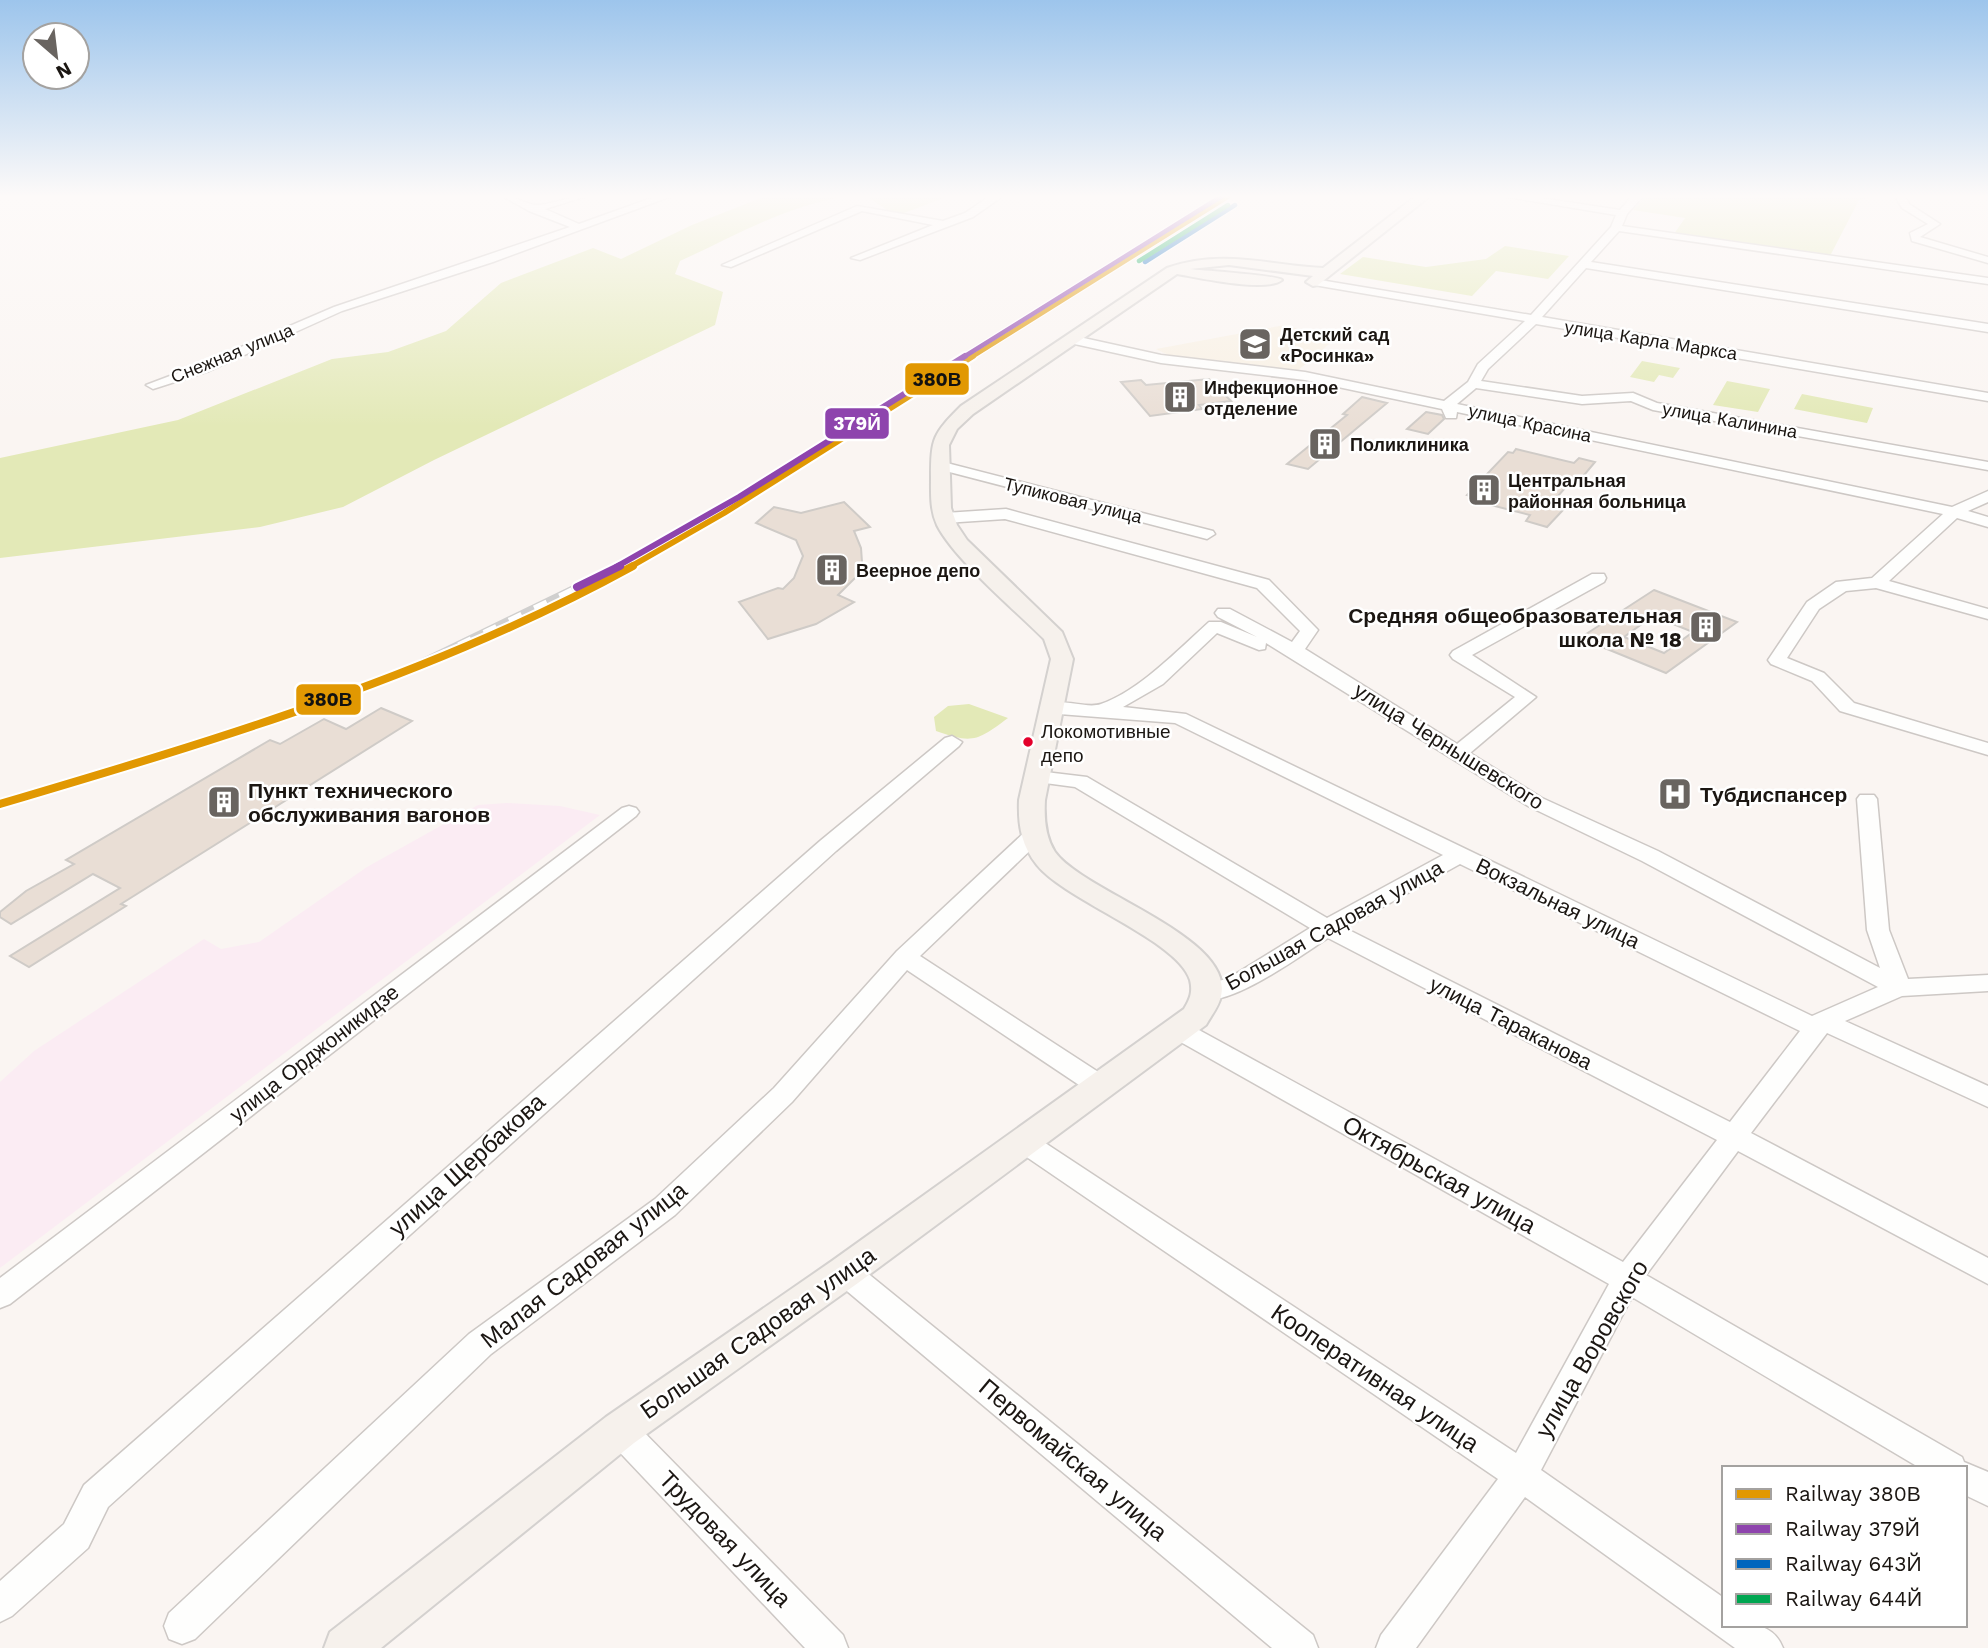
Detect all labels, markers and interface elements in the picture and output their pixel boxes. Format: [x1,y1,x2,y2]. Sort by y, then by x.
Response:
north arrow [21,21,91,91]
text: N [52,57,75,84]
street label: улица Карла Маркса [1563,316,1740,364]
street label: Снежная улица [168,319,297,387]
place label: Детский сад «Росинка» [1280,324,1390,366]
school or university icon: Детский сад «Росинка» [1236,325,1274,363]
line badge: 380В [904,362,970,396]
text: 380В [912,368,962,391]
place label: Инфекционное отделение [1204,377,1338,419]
building icon: Инфекционное отделение [1161,378,1199,416]
street label: улица Калинина [1661,398,1800,442]
street label: улица Красина [1467,400,1594,446]
line badge: 379Й [824,407,890,440]
text: 379Й [833,412,881,435]
building icon: Поликлиника [1306,425,1344,463]
place label: Поликлиника [1350,434,1470,455]
place label: Центральная районная больница [1508,470,1687,512]
building icon: Центральная районная больница [1465,471,1503,509]
street label: Тупиковая улица [1002,473,1145,528]
building icon: Веерное депо [813,551,851,589]
place label: Веерное депо [856,560,980,581]
place label: Средняя общеобразовательная школа № 18 [1348,603,1682,652]
building icon: Средняя общеобразовательная школа № 18 [1687,608,1725,646]
street label: улица Чернышевского [1350,677,1548,815]
line badge: 380В [295,683,362,716]
text: 380В [303,688,353,711]
place label: Локомотивные депо [1041,720,1170,767]
marker: Локомотивные депо [1021,735,1035,749]
hospital icon: Тубдиспансер [1656,775,1694,813]
place label: Пункт технического обслуживания вагонов [248,778,490,827]
place label: Тубдиспансер [1700,782,1847,807]
building icon: Пункт технического обслуживания вагонов [205,783,243,821]
street label: Вокзальная улица [1472,852,1644,954]
street label: Большая Садовая улица [1221,854,1448,995]
street label: улица Тараканова [1426,971,1597,1075]
street label: улица Орджоникидзе [224,979,404,1127]
street label: улица Щербакова [383,1087,551,1242]
street label: Октябрьская улица [1338,1110,1541,1240]
street label: Малая Садовая улица [476,1176,693,1354]
street label: Большая Садовая улица [635,1241,881,1425]
street label: улица Воровского [1530,1255,1654,1443]
street label: Кооперативная улица [1266,1298,1485,1458]
street label: Первомайская улица [973,1373,1173,1547]
street label: Трудовая улица [653,1465,797,1613]
legend [1722,1466,1967,1627]
text: Railway 380В [1785,1481,1921,1506]
text: Railway 379Й [1785,1516,1920,1541]
text: Railway 643Й [1785,1551,1922,1576]
text: Railway 644Й [1785,1586,1922,1611]

